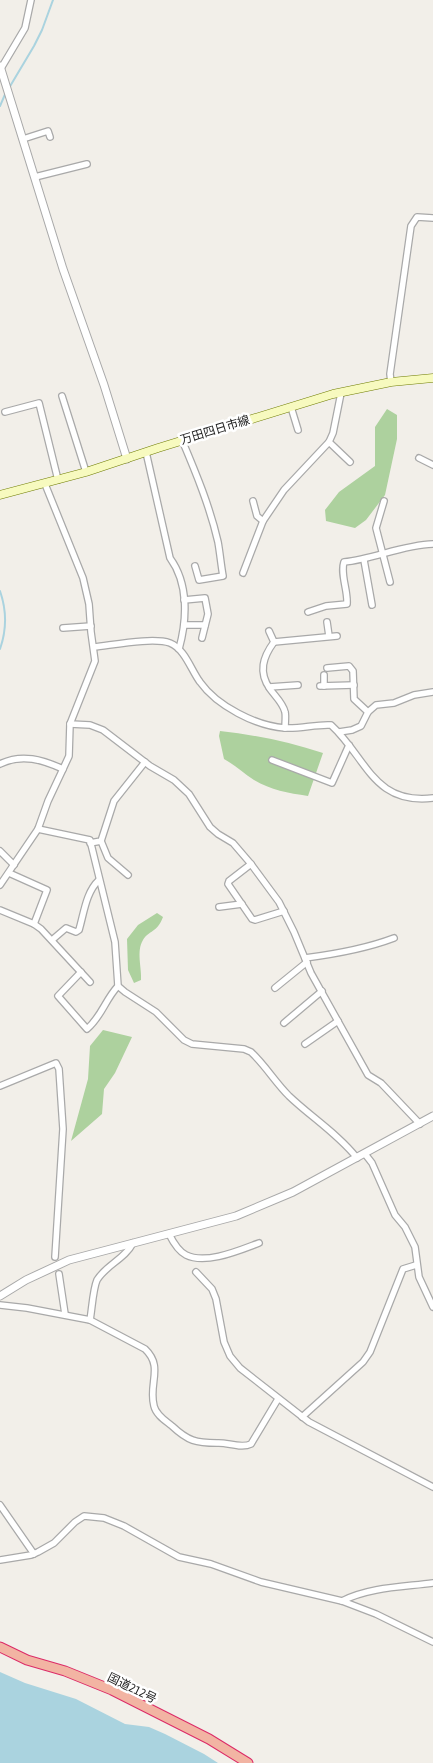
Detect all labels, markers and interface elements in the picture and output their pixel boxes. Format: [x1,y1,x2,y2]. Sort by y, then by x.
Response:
street label: 万田四日市線 [179,413,251,447]
street label: 国道212号 [105,1670,159,1706]

